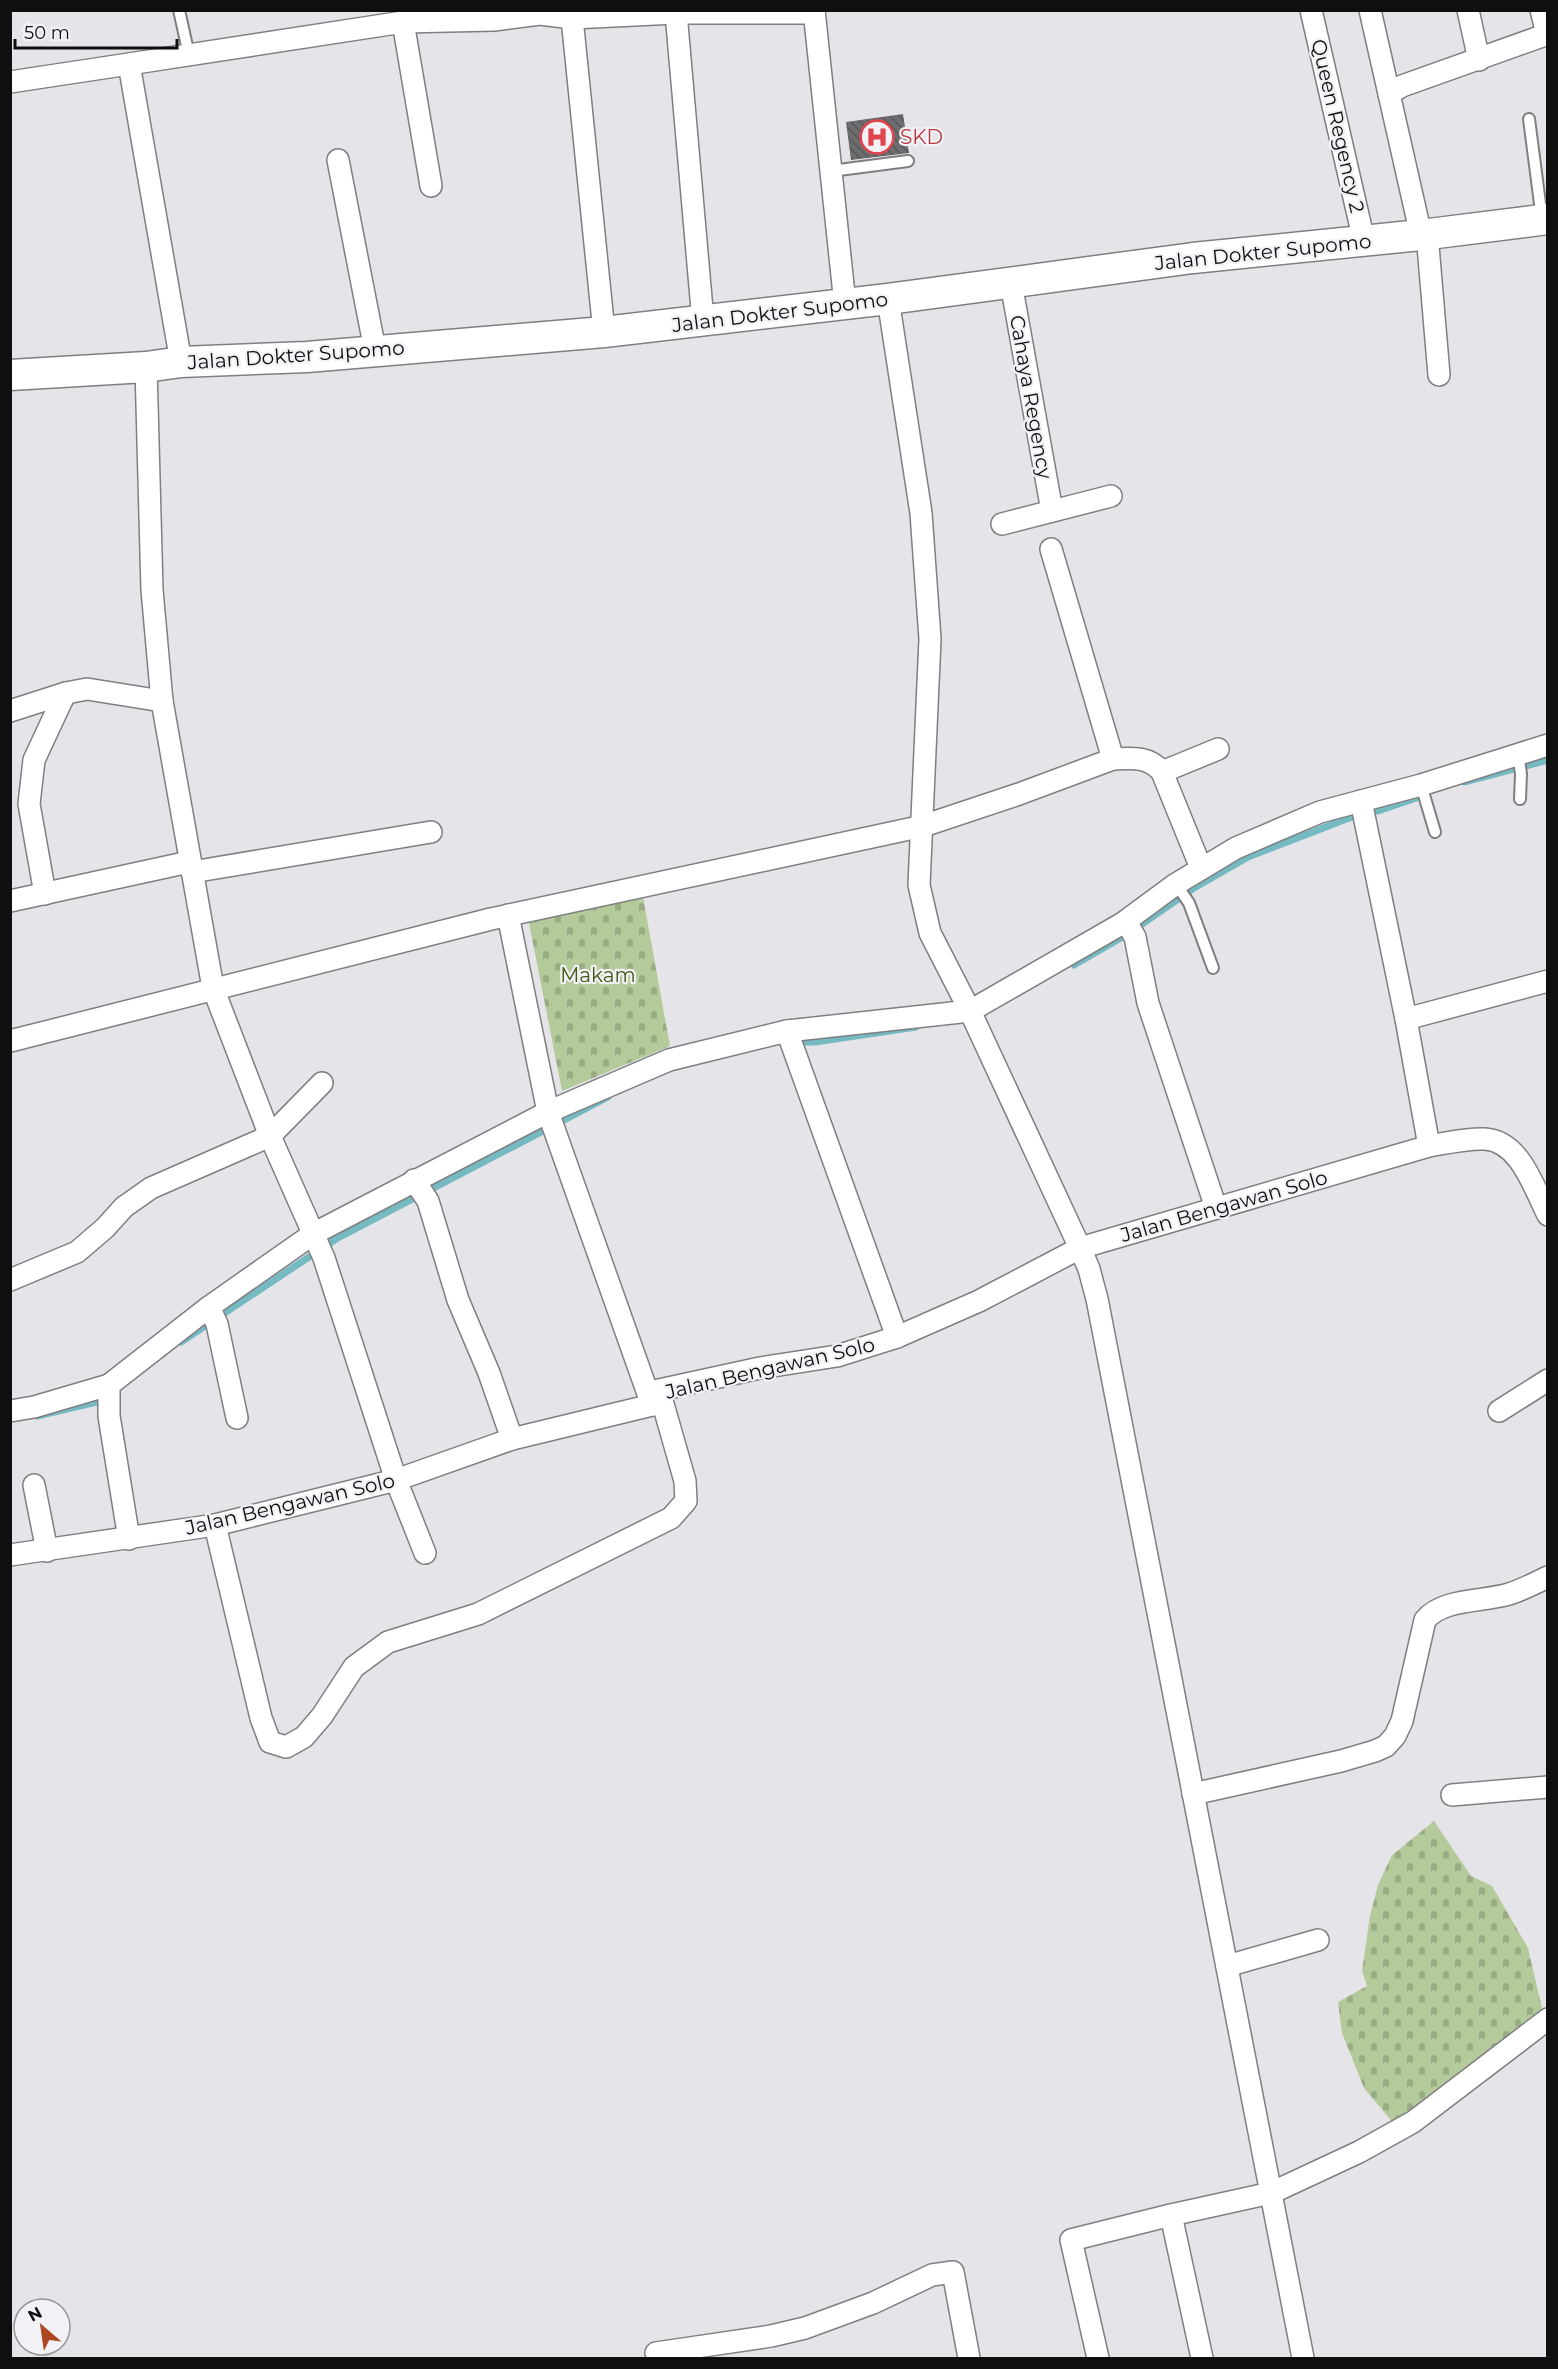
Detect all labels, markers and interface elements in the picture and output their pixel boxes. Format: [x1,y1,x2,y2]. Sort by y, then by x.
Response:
scale bar [15,12,177,50]
text: 50 m [24,22,70,44]
street label: Queen Regency 2 [1306,37,1370,215]
hospital icon: SKD [859,119,895,155]
place label: SKD [900,125,943,149]
street label: Jalan Dokter Supomo [1153,229,1372,275]
street label: Jalan Dokter Supomo [670,287,889,337]
street label: Cahaya Regency [1005,313,1057,481]
street label: Jalan Dokter Supomo [186,335,405,375]
park label: Makam [560,963,636,987]
street label: Jalan Bengawan Solo [1117,1165,1330,1247]
street label: Jalan Bengawan Solo [662,1332,877,1404]
street label: Jalan Bengawan Solo [182,1468,397,1540]
north arrow [12,2297,72,2357]
text: N [25,2303,45,2326]

